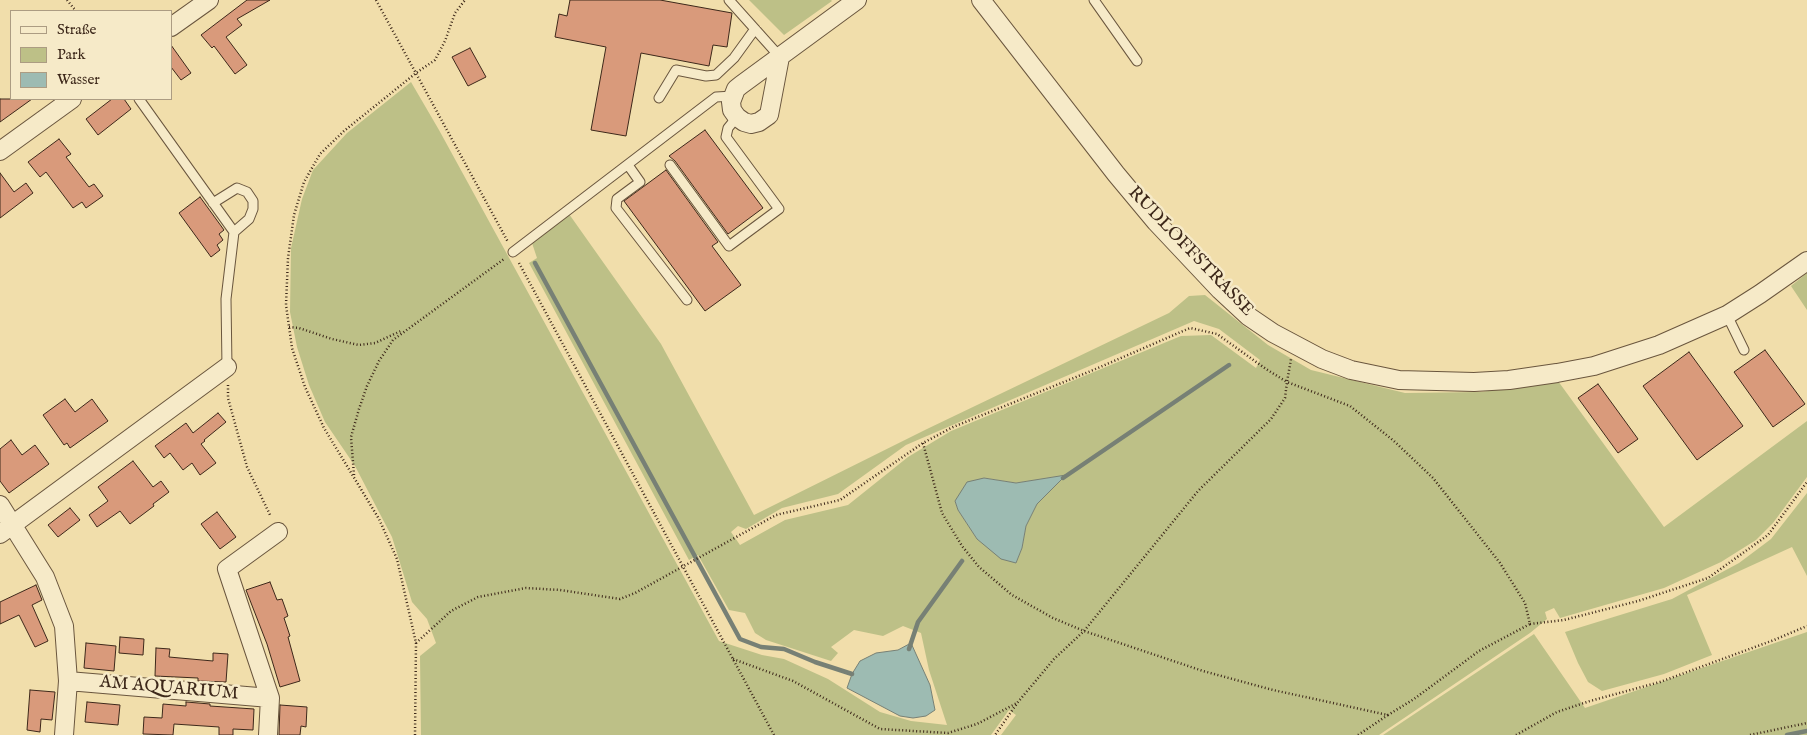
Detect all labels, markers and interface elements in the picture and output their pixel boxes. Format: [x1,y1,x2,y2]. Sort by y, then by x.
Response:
legend [10,10,172,100]
text: Straße [57,20,96,39]
text: Park [57,45,86,64]
text: Wasser [57,70,100,89]
street label: RUDLOFFSTRASSE [1123,183,1257,321]
street label: AM AQUARIUM [99,672,239,706]

